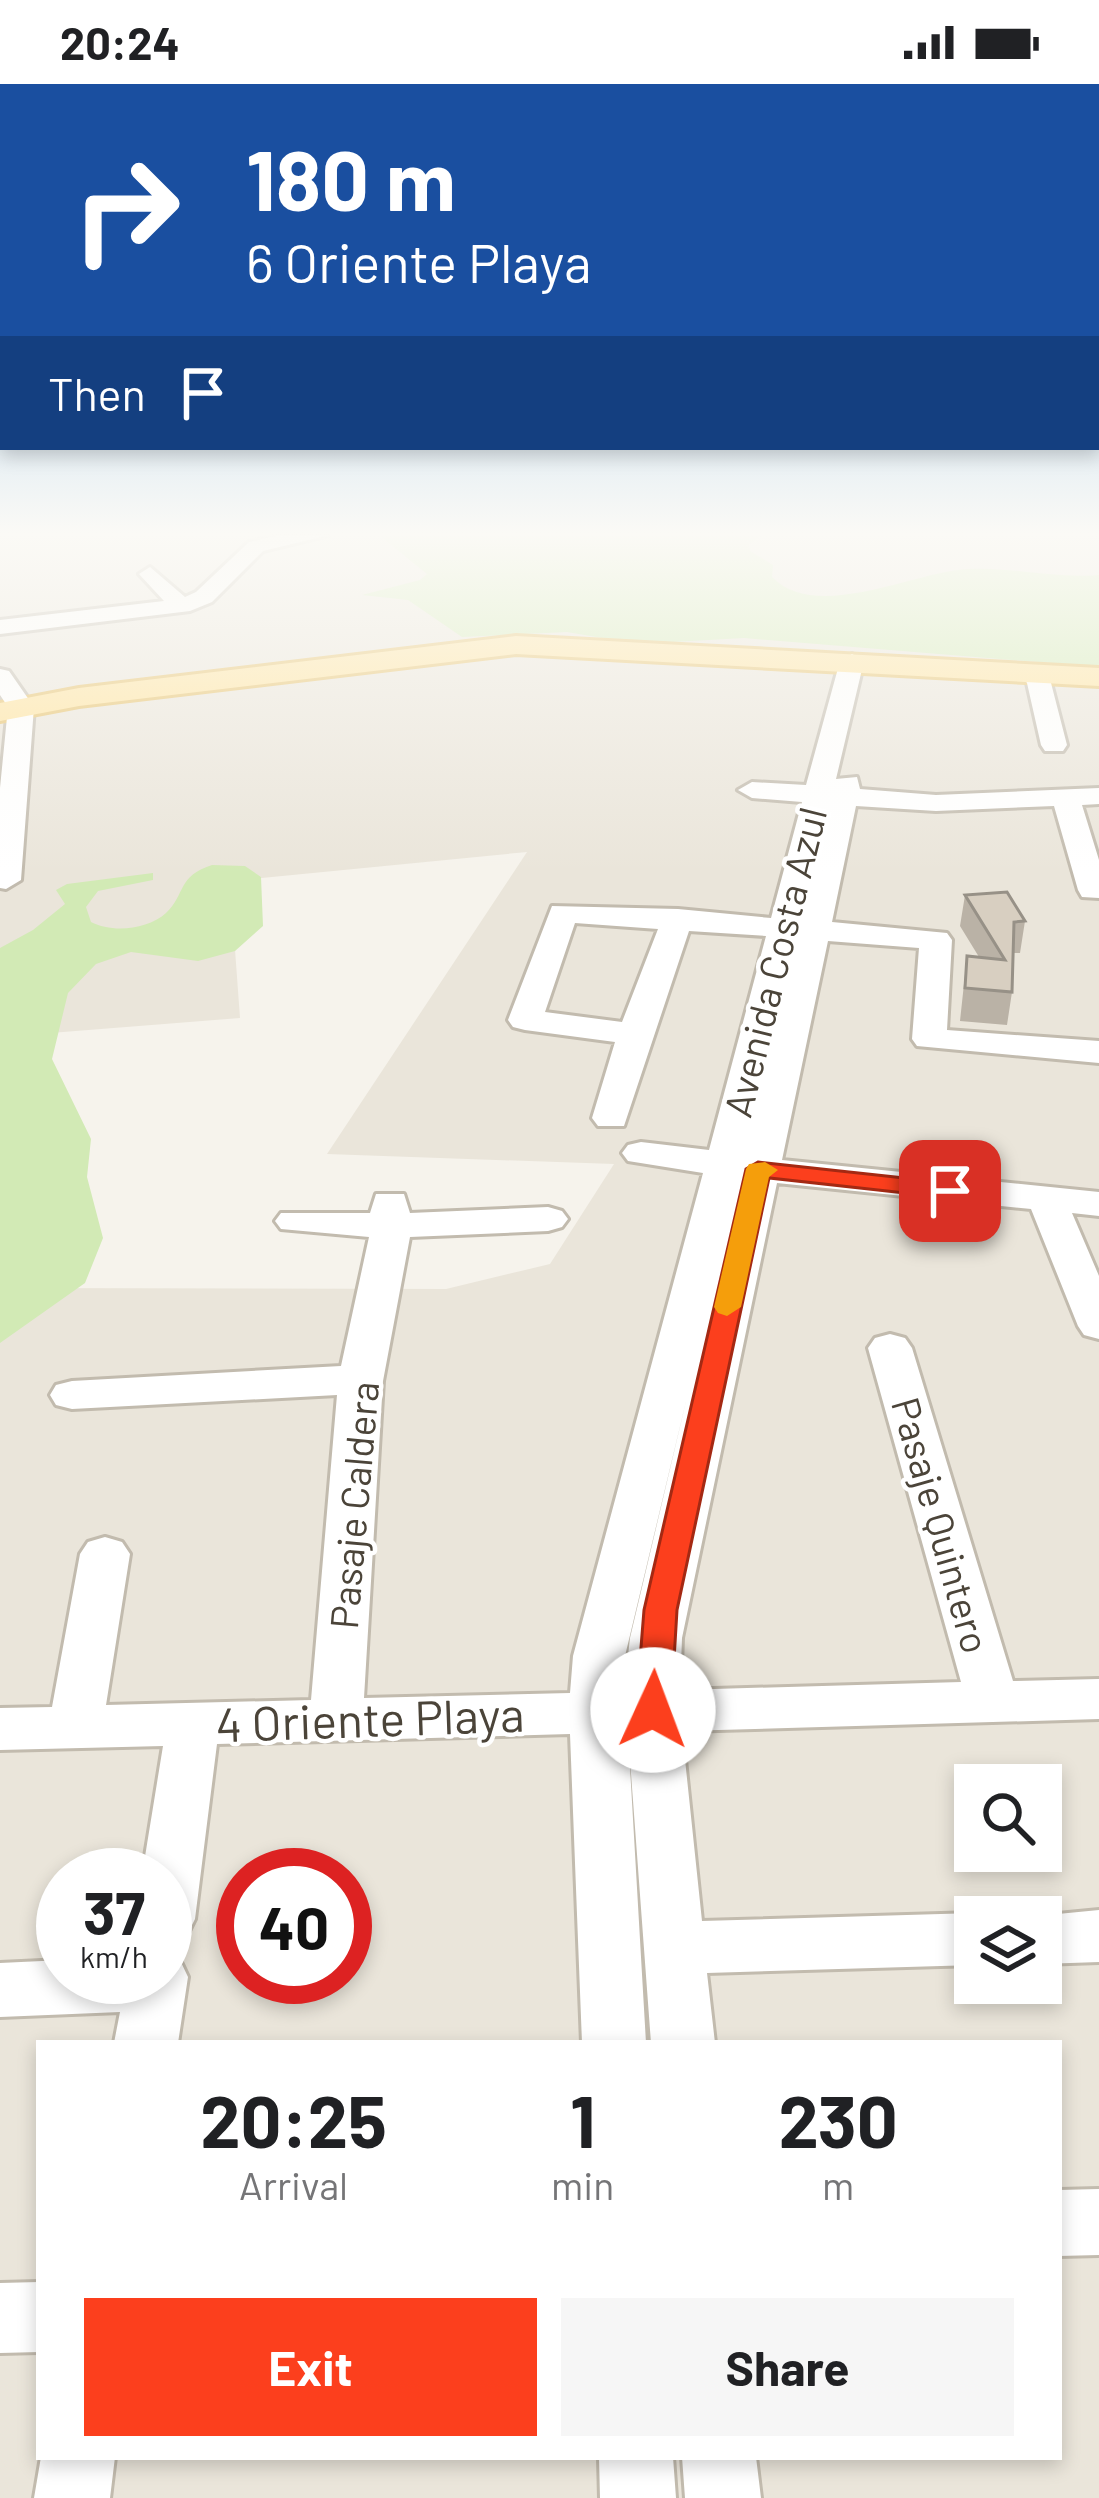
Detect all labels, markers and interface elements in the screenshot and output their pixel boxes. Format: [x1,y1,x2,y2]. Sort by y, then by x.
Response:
text: 20:24 [60,15,180,69]
text: 180 m [246,127,456,228]
icon: right [48,132,204,288]
text: 6 Oriente Playa [246,229,592,294]
icon: arrive [170,360,236,426]
text: Then [48,366,146,420]
street label: Avenida Costa Azul [713,802,835,1122]
pin [899,1140,1001,1242]
icon: arrive [917,1158,983,1224]
street label: Pasaje Caldera [319,1379,387,1631]
street label: Pasaje Quintero [883,1392,1001,1658]
position arrow [590,1647,716,1773]
street label: 4 Oriente Playa [215,1684,525,1752]
map controls [954,1764,1062,2004]
button: search [954,1764,1062,1872]
speed limit sign: 40 [216,1848,372,2004]
text: 37 [83,1875,145,1947]
button: layers [954,1896,1062,2004]
text: km/h [80,1938,148,1974]
text: 20:25 [200,2076,387,2162]
text: 1 [570,2076,595,2162]
text: 230 [779,2076,898,2162]
text: Arrival [239,2161,348,2208]
text: min [551,2161,614,2208]
text: m [822,2161,854,2208]
button: Exit [84,2298,537,2436]
button: Share [561,2298,1014,2436]

